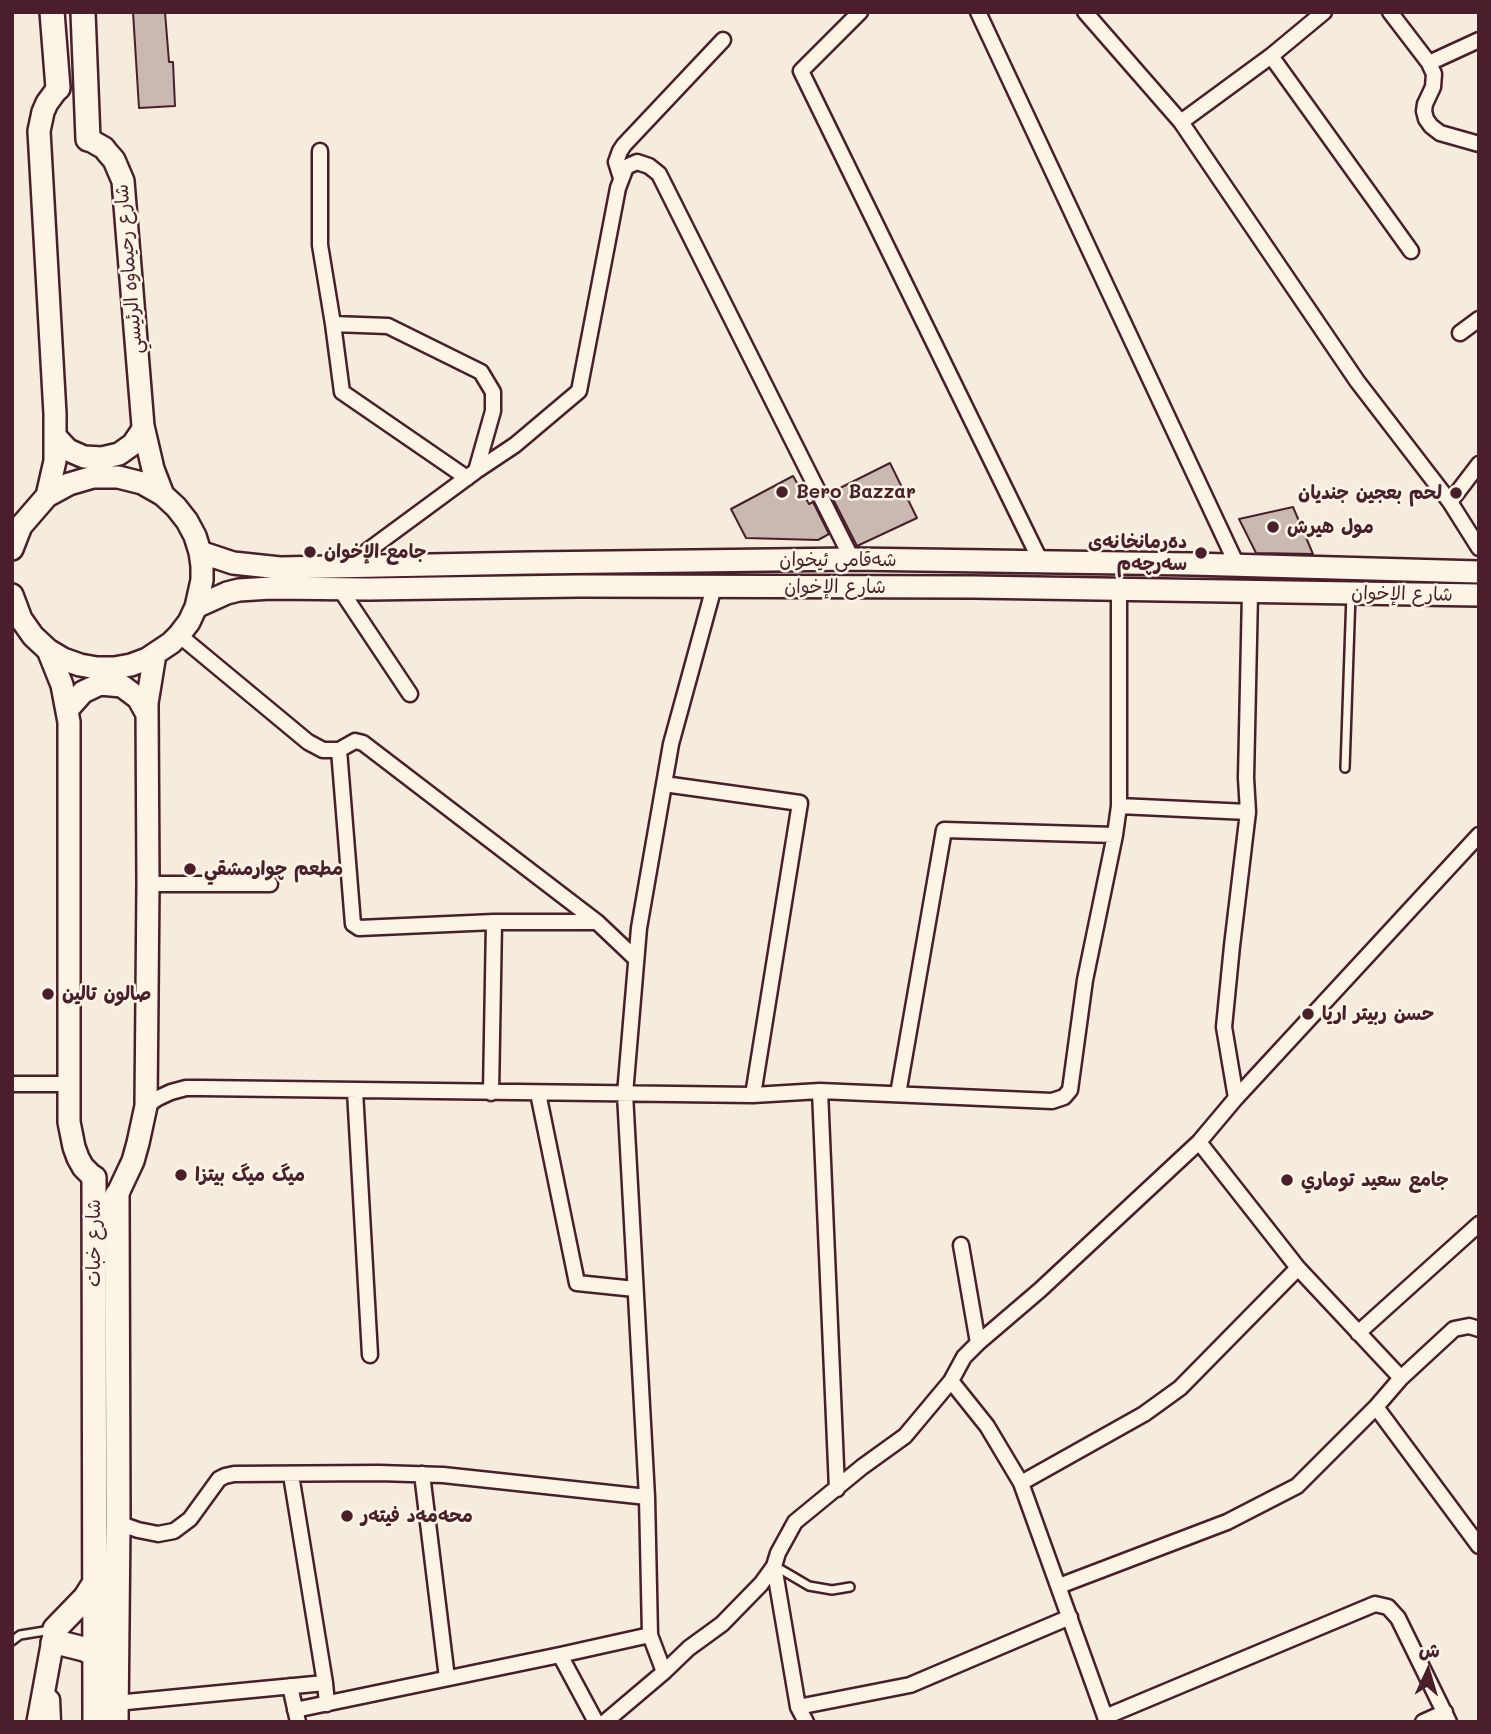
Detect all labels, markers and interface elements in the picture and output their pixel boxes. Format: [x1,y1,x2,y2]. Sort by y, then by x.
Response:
street label: شارع رحيماوه الرئيسي [110,183,148,355]
place label: Bero Bazzar [796,481,916,503]
place label: لحم بعجين جنديان [1298,482,1442,504]
marker: Bero Bazzar [774,484,790,500]
marker: لحم بعجين جنديان [1448,485,1464,501]
place label: مول هيرش [1287,516,1374,538]
marker: مول هيرش [1265,519,1281,535]
place label: دەرمانخانەی سەرچەم [1088,531,1187,575]
place label: جامع الإخوان [324,541,426,563]
marker: جامع الإخوان [302,544,318,560]
marker: دەرمانخانەی سەرچەم [1193,545,1209,561]
street label: شەقامی ئیخوان [779,549,897,571]
street label: شارع الإخوان [784,576,886,598]
street label: شارع الإخوان [1351,582,1453,606]
place label: مطعم چوارمشقي [204,858,343,880]
marker: مطعم چوارمشقي [182,861,198,877]
place label: صالون تالين [62,983,151,1005]
marker: صالون تالين [40,986,56,1002]
place label: حسن ربيتر اريا [1322,1003,1434,1025]
marker: حسن ربيتر اريا [1300,1006,1316,1022]
place label: ميگ ميگ بيتزا [195,1164,305,1186]
marker: ميگ ميگ بيتزا [173,1167,189,1183]
place label: جامع سعيد توماري [1301,1169,1449,1191]
marker: جامع سعيد توماري [1279,1172,1295,1188]
street label: شارع خبات [83,1199,105,1287]
place label: محەمەد فیتەر [361,1505,473,1527]
marker: محەمەد فیتەر [339,1508,355,1524]
north arrow [1393,1636,1463,1706]
text: ش [1418,1636,1441,1663]

